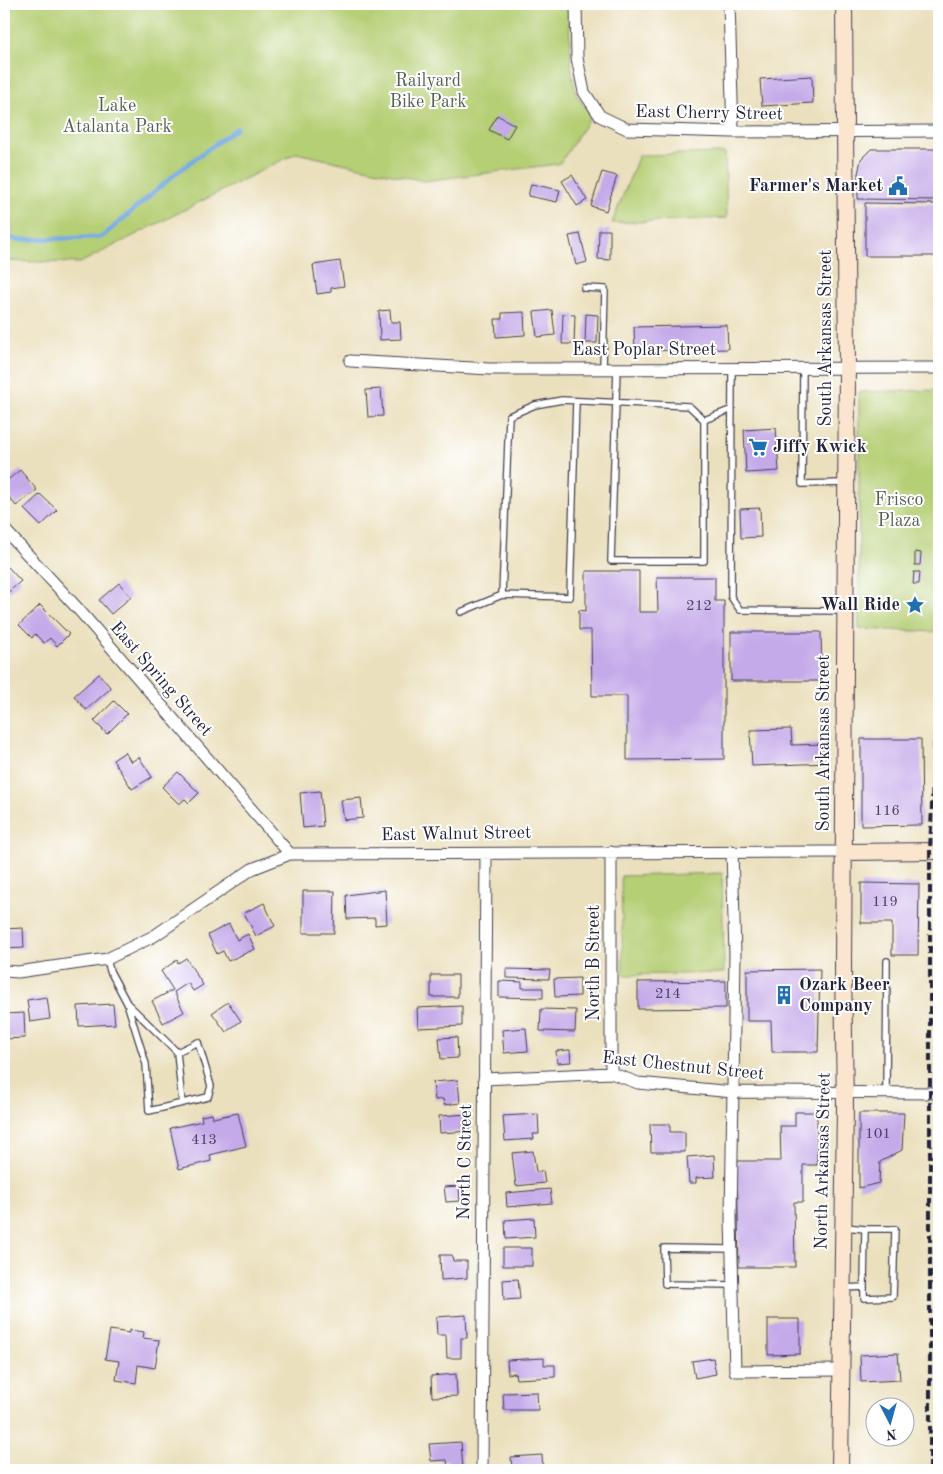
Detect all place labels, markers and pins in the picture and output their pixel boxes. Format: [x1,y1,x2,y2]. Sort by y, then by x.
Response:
public building icon: Farmer's Market [887,175,909,197]
place label: Farmer's Market [749,177,883,195]
supermarket icon: Jiffy Kwick [747,436,769,458]
place label: Jiffy Kwick [773,438,867,456]
place icon: Wall Ride [904,594,926,616]
place label: Wall Ride [820,596,900,614]
place label: Ozark Beer Company [799,976,890,1015]
building icon: Ozark Beer Company [773,984,795,1006]

